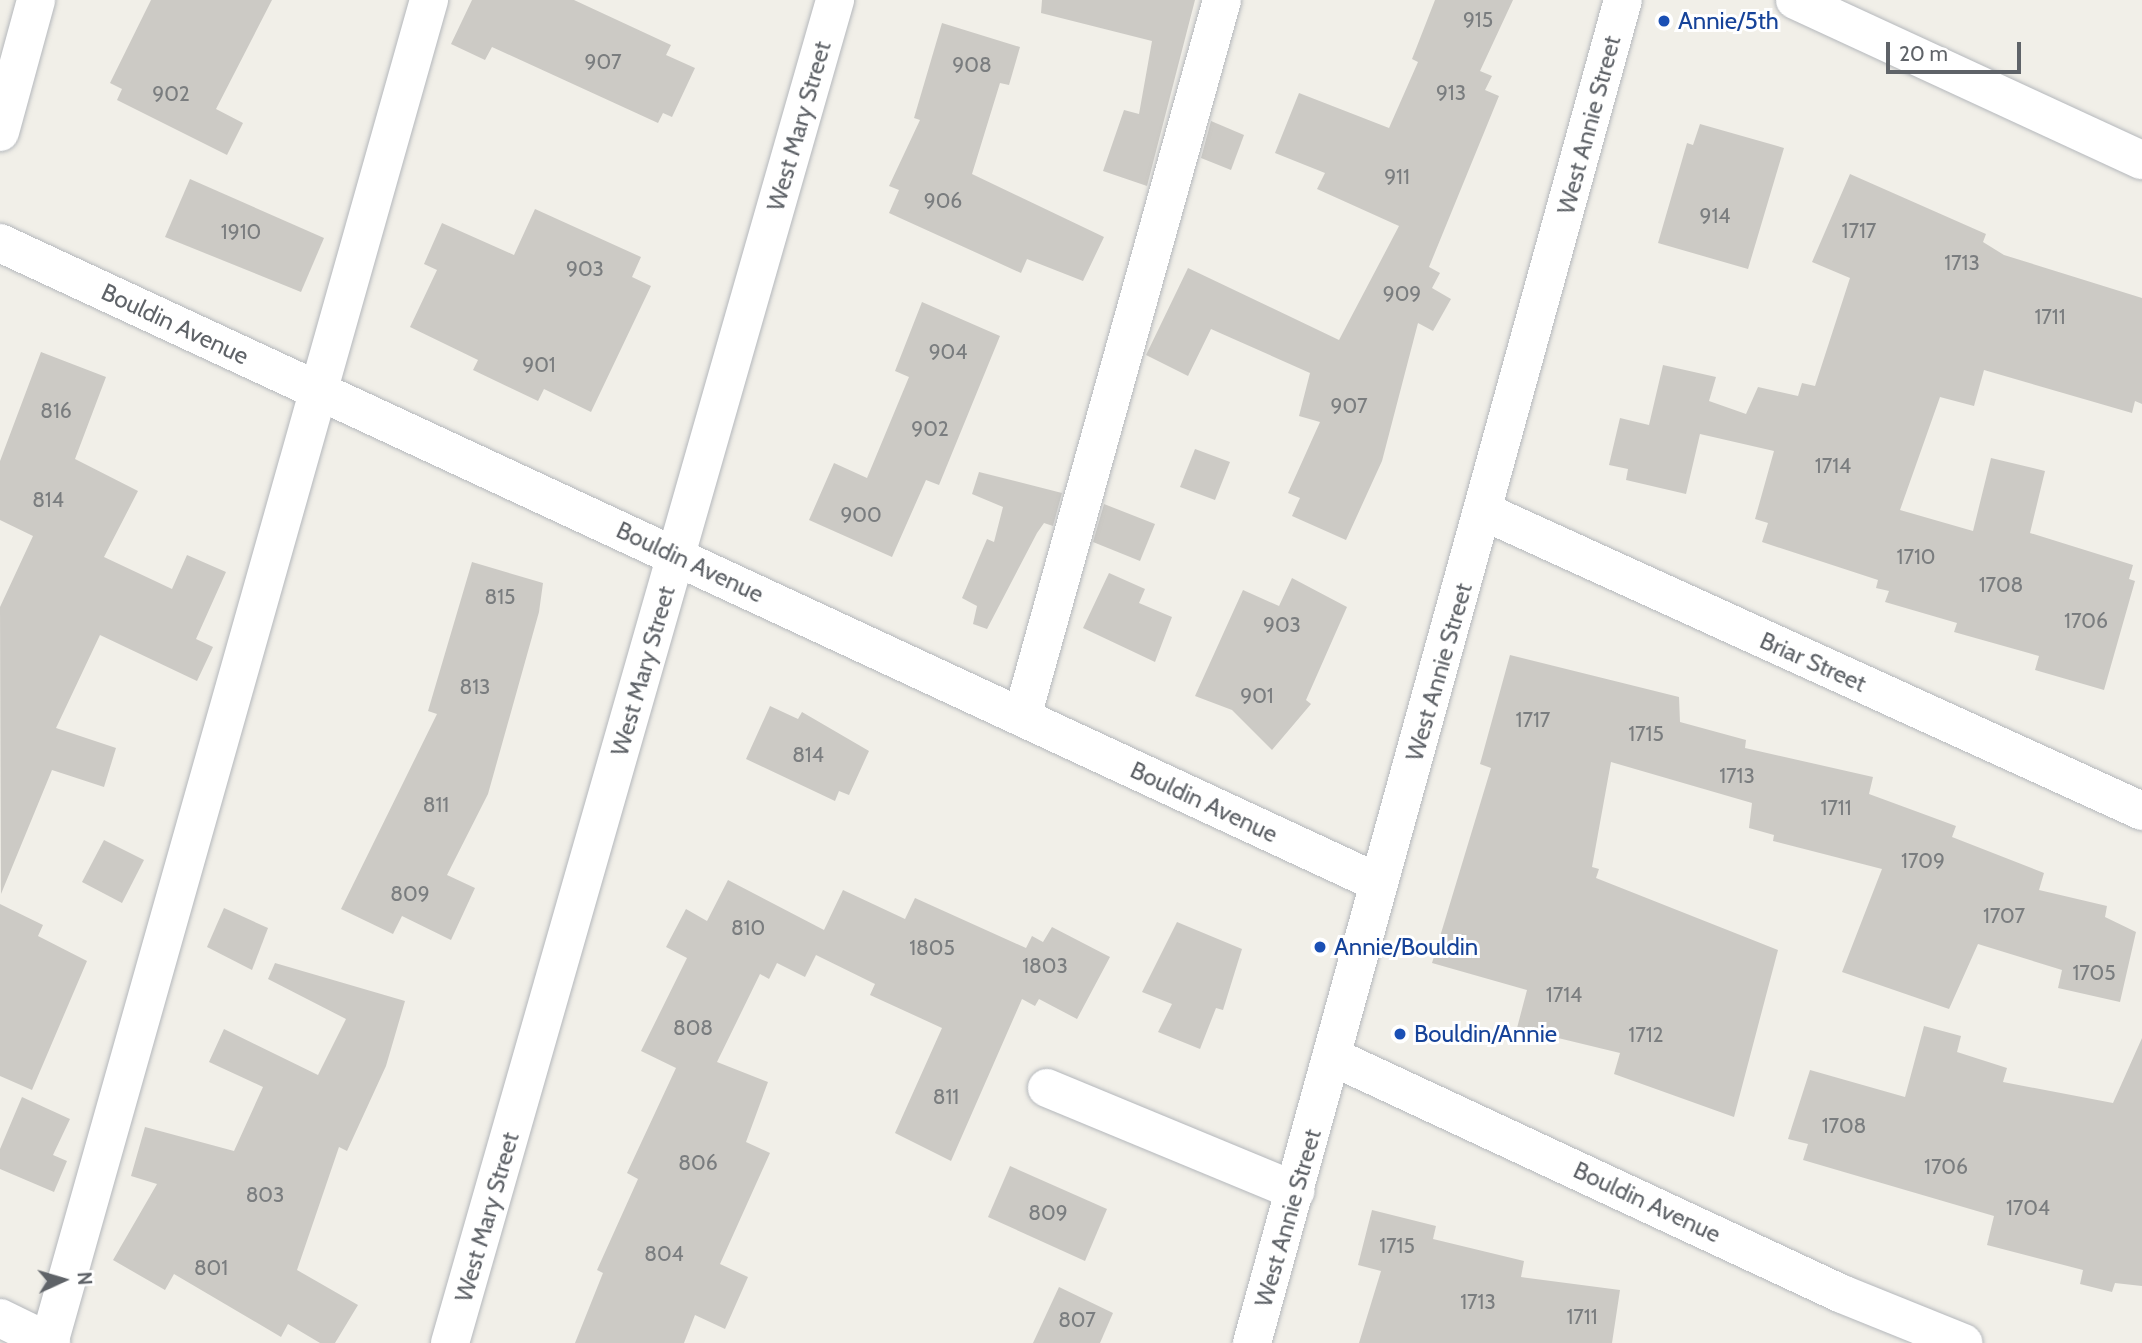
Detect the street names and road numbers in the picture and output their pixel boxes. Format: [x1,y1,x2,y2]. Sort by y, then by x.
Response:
street label: West Annie Street [1551,33,1627,217]
street label: West Mary Street [761,38,837,214]
street label: Bouldin Avenue [97,277,253,371]
street label: Bouldin Avenue [612,515,768,609]
street label: West Annie Street [1400,580,1478,764]
street label: West Mary Street [605,583,681,759]
street label: Briar Street [1756,626,1870,698]
street label: Bouldin Avenue [1126,755,1282,849]
street label: West Annie Street [1249,1126,1327,1310]
street label: West Mary Street [449,1129,525,1305]
street label: Bouldin Avenue [1569,1155,1725,1249]

